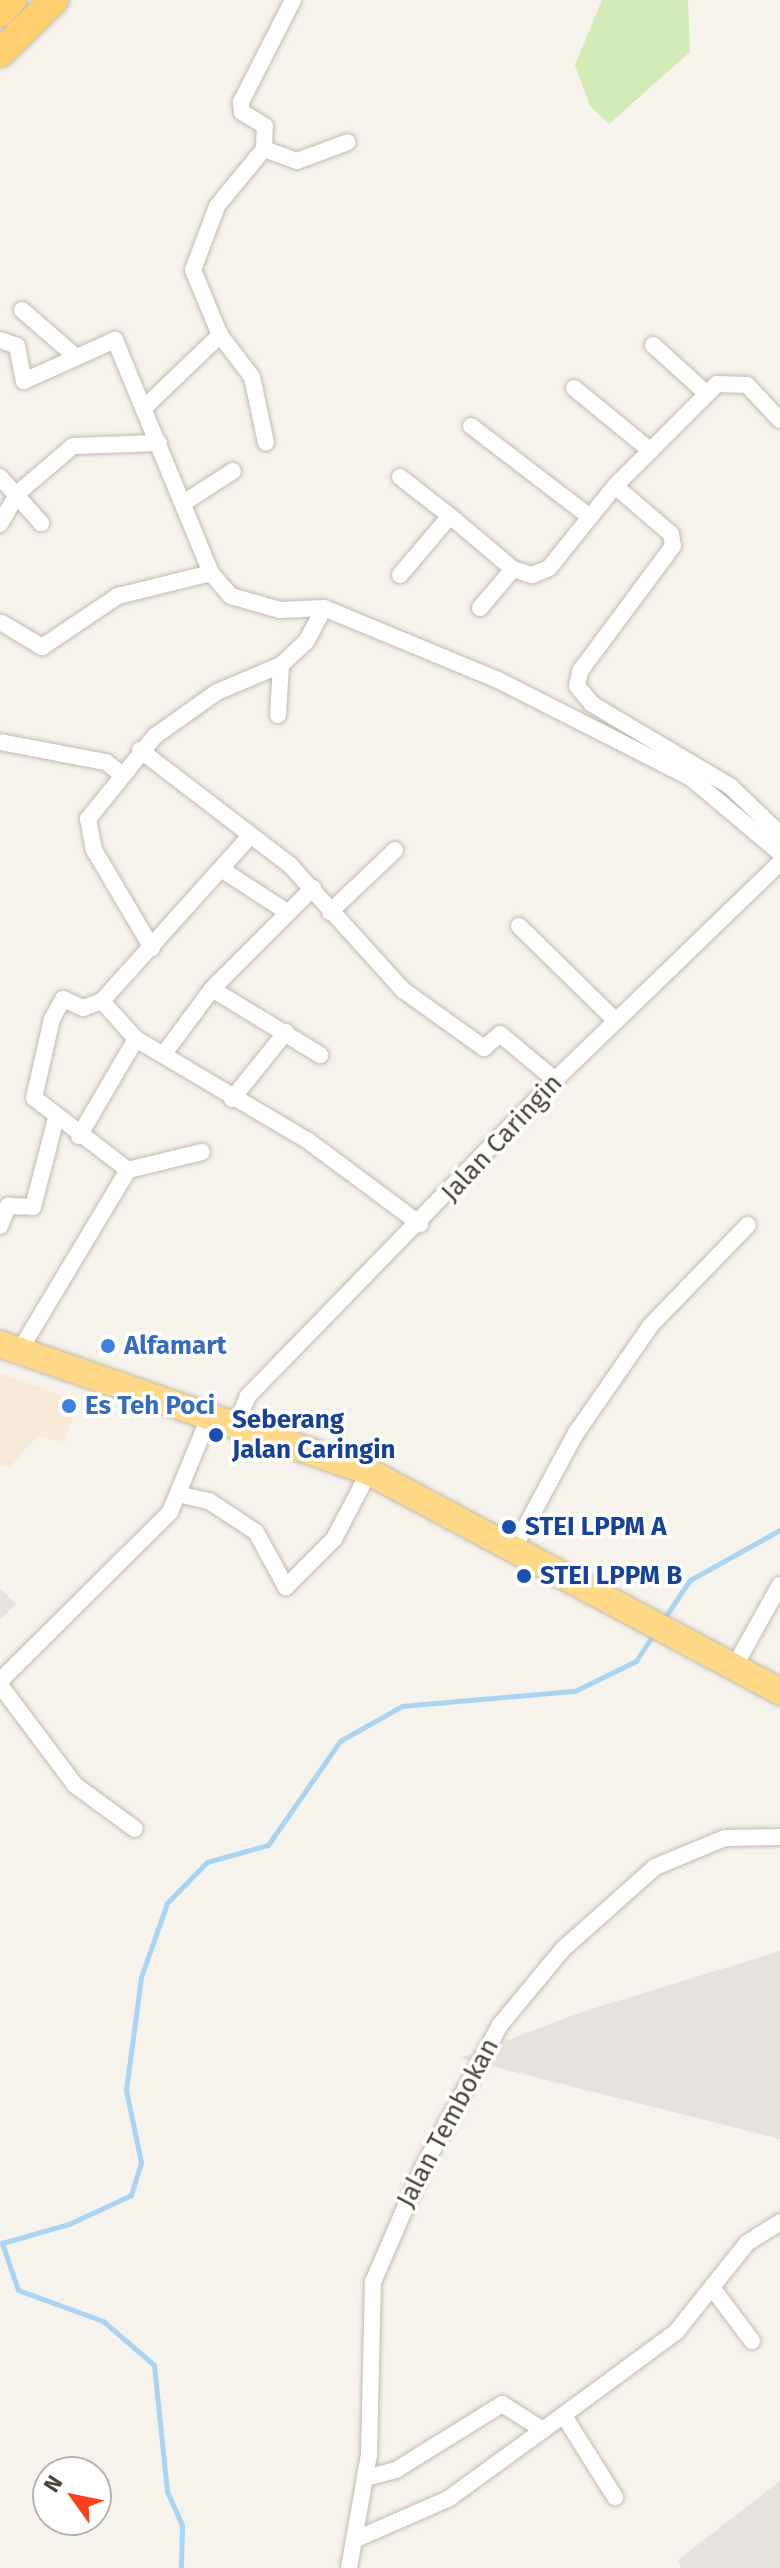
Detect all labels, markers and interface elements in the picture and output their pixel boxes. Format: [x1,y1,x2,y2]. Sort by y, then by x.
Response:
street label: Jalan Caringin [435,1068,569,1208]
place label: Alfamart [124,1330,227,1362]
marker: Alfamart [99,1337,117,1355]
place label: Es Teh Poci [85,1390,215,1422]
marker: Es Teh Poci [60,1397,78,1415]
place label: Seberang Jalan Caringin [232,1404,396,1466]
marker: Seberang Jalan Caringin [207,1426,225,1444]
place label: STEI LPPM A [525,1511,667,1543]
marker: STEI LPPM A [500,1518,518,1536]
place label: STEI LPPM B [540,1560,682,1592]
marker: STEI LPPM B [515,1567,533,1585]
street label: Jalan Tembokan [390,2033,506,2213]
north arrow [32,2456,112,2536]
text: N [38,2470,68,2497]

